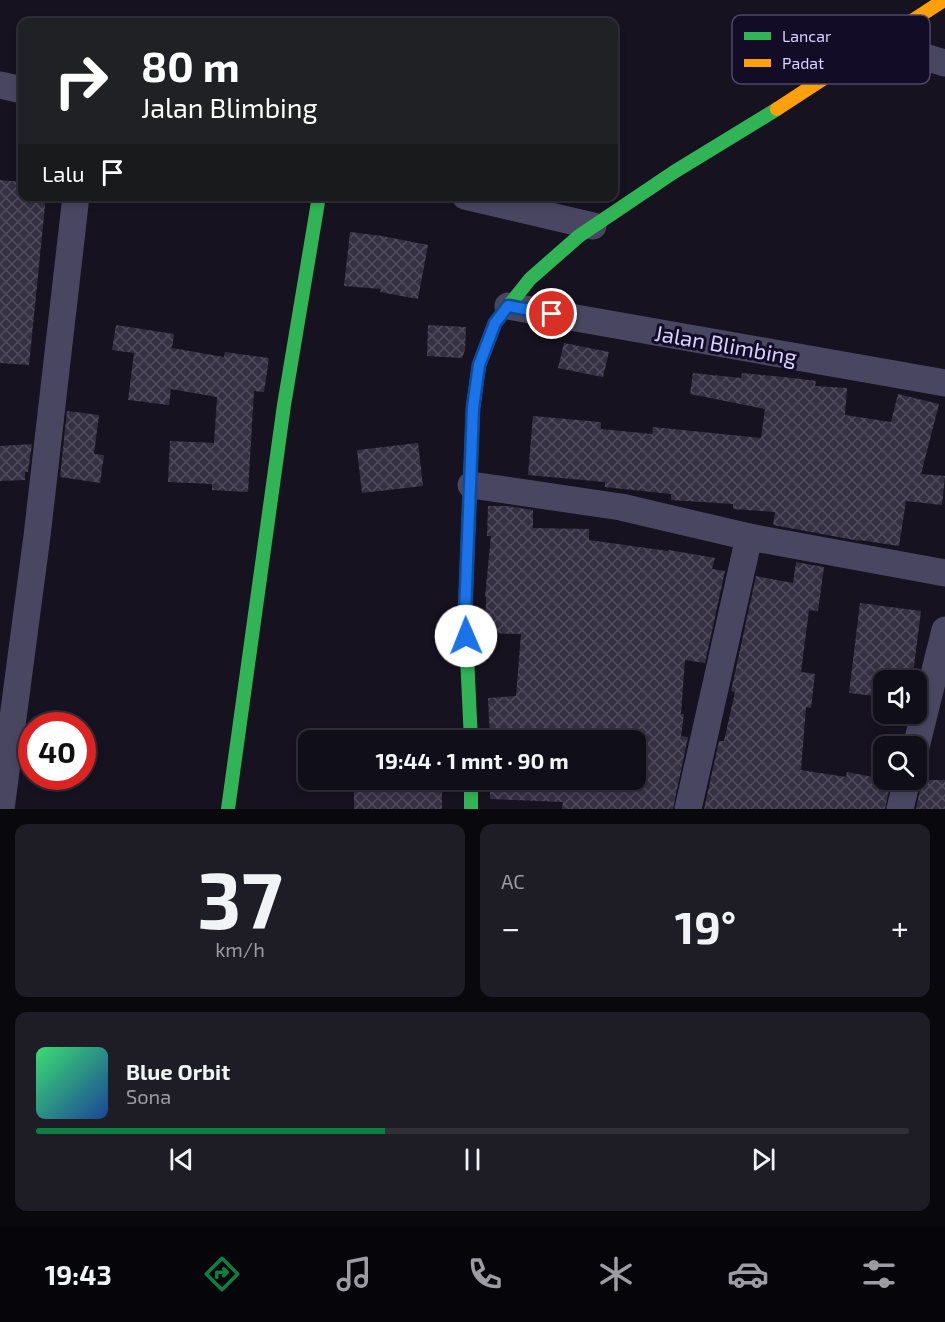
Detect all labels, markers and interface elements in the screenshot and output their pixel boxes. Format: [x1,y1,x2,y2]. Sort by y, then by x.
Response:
legend [732,15,930,84]
text: Lancar [782,26,832,45]
text: 80 m [141,40,240,90]
icon: right [42,42,120,120]
text: Padat [782,53,824,72]
text: Jalan Blimbing [141,91,318,123]
icon: arrive [96,156,129,189]
text: Lalu [42,160,84,186]
pin [526,288,577,339]
icon: arrive [535,297,568,330]
street label: Jalan Blimbing [653,319,799,369]
position arrow [434,604,498,668]
map controls [873,670,927,790]
button: sound [873,670,927,724]
speed limit sign: 40 [18,712,96,790]
button: search [873,736,927,790]
text: 19:44 · 1 mnt · 90 m [375,747,569,773]
text: 37 [197,851,283,945]
text: AC [501,869,525,893]
text: 19° [675,899,736,953]
text: − [501,907,520,947]
text: + [891,907,909,947]
text: km/h [215,937,265,961]
text: Blue Orbit [126,1058,230,1084]
text: Sona [126,1084,171,1108]
icon: previous [165,1143,198,1176]
icon: pause [456,1143,489,1176]
icon: next [747,1143,780,1176]
icon: directions [201,1253,243,1295]
icon: music [333,1253,375,1295]
icon: phone [464,1253,506,1295]
icon: climate [595,1253,637,1295]
icon: car [727,1253,769,1295]
icon: filters [858,1253,900,1295]
text: 19:43 [45,1258,112,1290]

